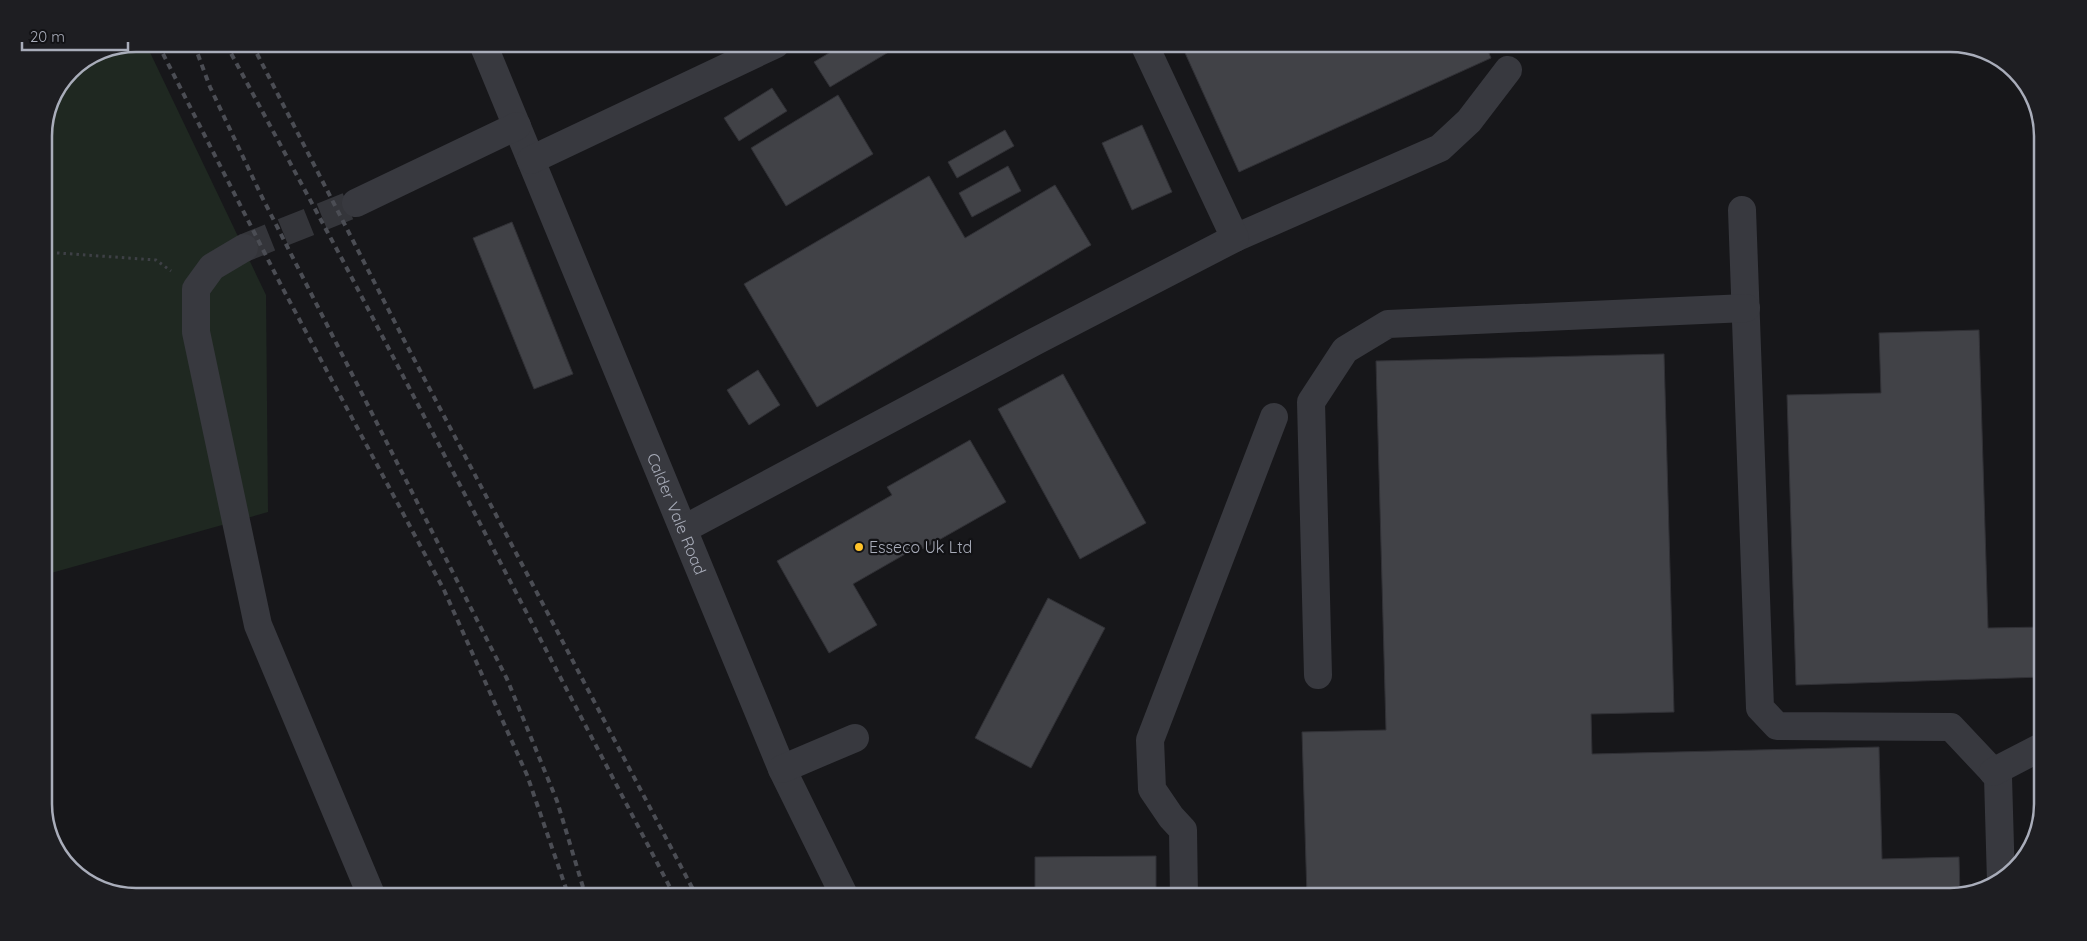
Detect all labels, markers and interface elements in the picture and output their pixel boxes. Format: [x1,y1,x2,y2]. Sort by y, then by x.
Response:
scale bar [22,20,129,52]
text: 20 m [30,27,65,46]
street label: Calder Vale Road [643,450,711,577]
place label: Esseco Uk Ltd [869,537,972,557]
marker: Esseco Uk Ltd [853,541,865,553]

